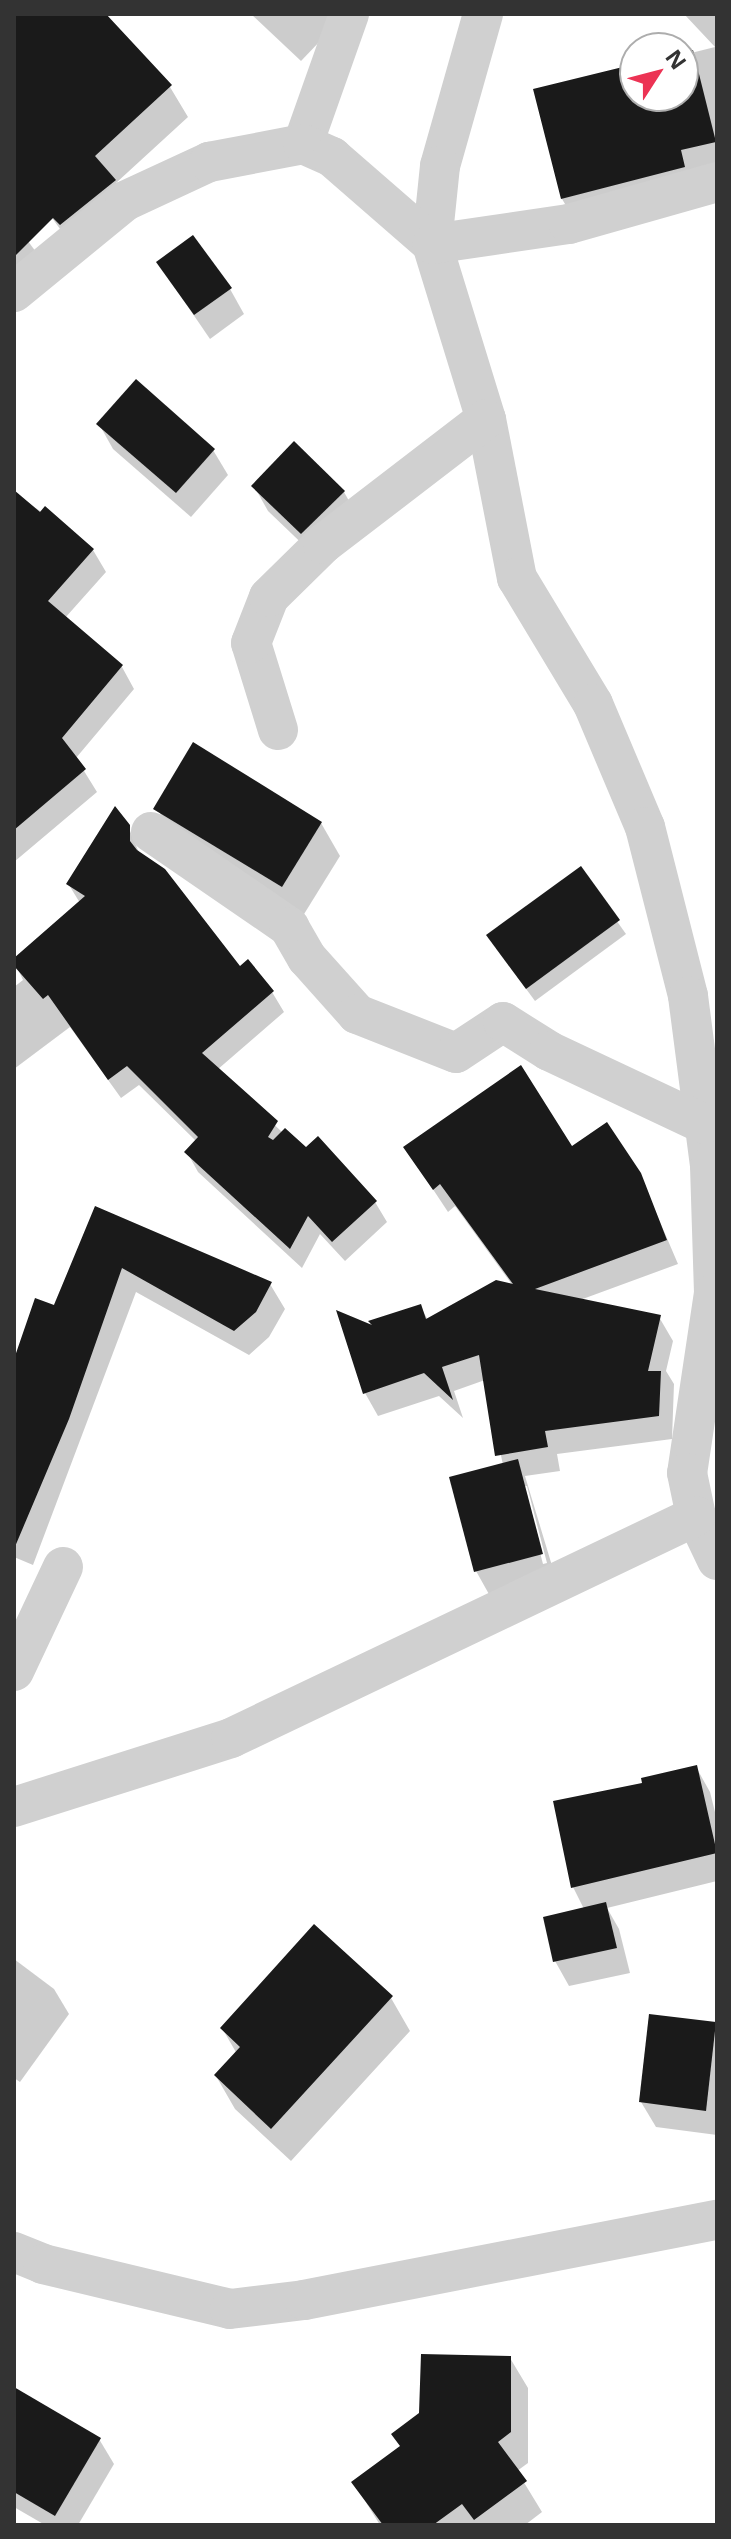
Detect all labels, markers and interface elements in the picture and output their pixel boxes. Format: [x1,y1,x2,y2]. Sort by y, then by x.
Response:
north arrow [619,32,699,112]
text: N [659,43,694,75]

